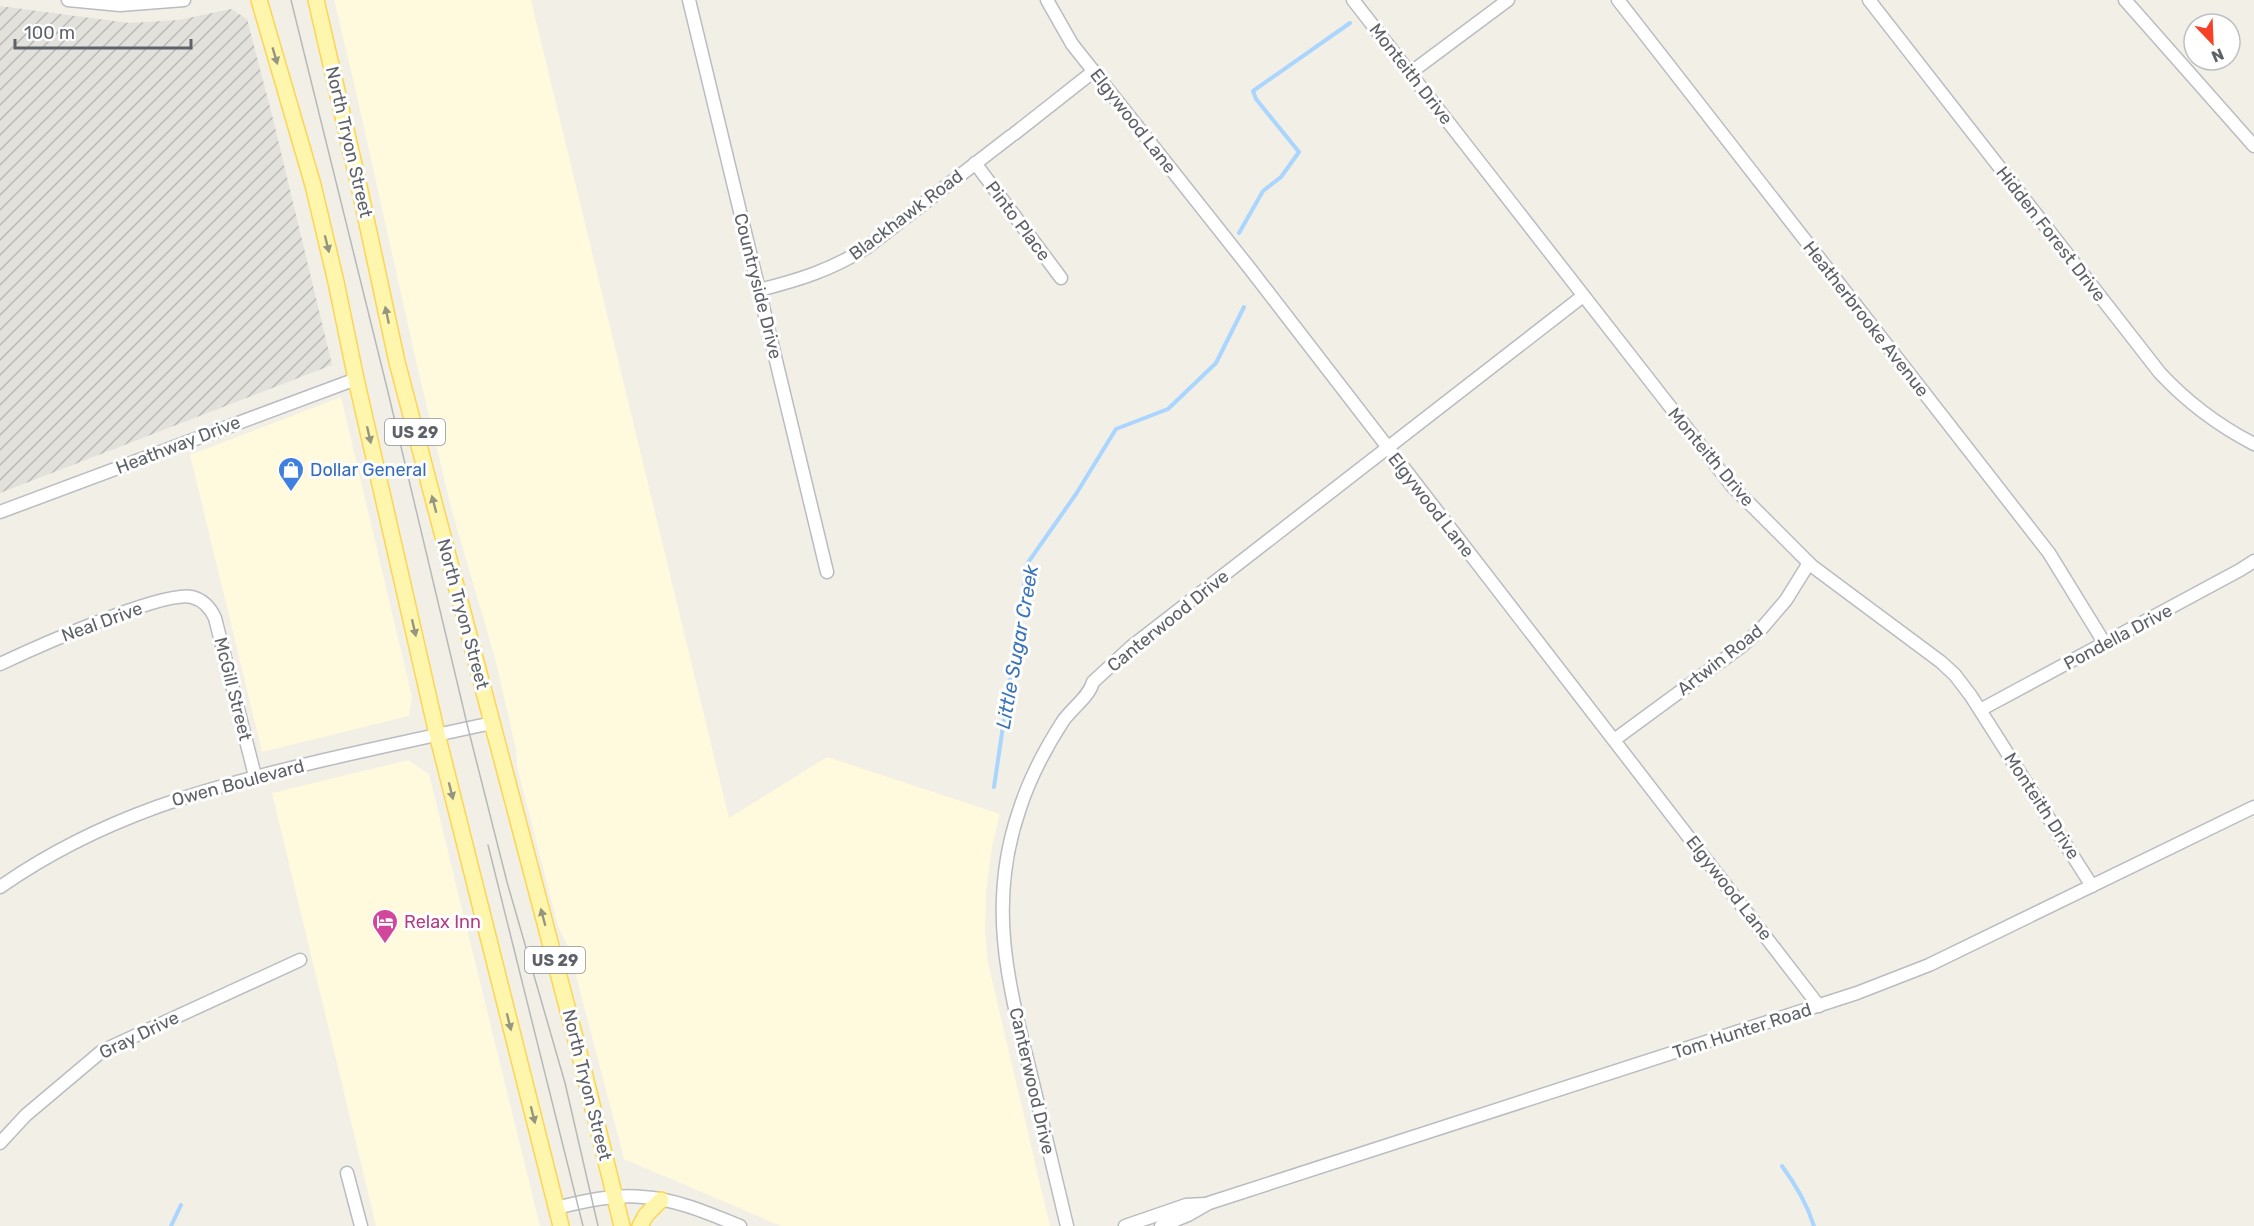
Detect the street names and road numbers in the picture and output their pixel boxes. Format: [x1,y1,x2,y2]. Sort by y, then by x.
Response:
street label: Monteith Drive [1365,19,1457,129]
street label: North Tryon Street [321,64,377,220]
street label: Elgywood Lane [1085,64,1181,178]
street label: Hidden Forest Drive [1991,162,2111,306]
street label: Blackhawk Road [845,165,967,265]
street label: Pinto Place [981,177,1055,265]
street label: Countryside Drive [729,211,787,361]
street label: Heatherbrooke Avenue [1798,237,1934,401]
street label: Monteith Drive [1663,403,1759,511]
street label: Heathway Drive [113,411,243,479]
road number: US 29 [385,419,445,445]
street label: Elgywood Lane [1383,448,1479,562]
street label: North Tryon Street [432,536,494,692]
street label: Canterwood Drive [1103,565,1233,677]
street label: Neal Drive [58,597,146,647]
street label: Pondella Drive [2060,599,2176,675]
street label: Artwin Road [1673,620,1767,700]
street label: McGill Street [209,635,257,743]
street label: Monteith Drive [1999,749,2085,863]
street label: Owen Boulevard [169,755,307,811]
street label: Elgywood Lane [1681,831,1777,945]
road number: US 29 [525,947,585,973]
street label: Tom Hunter Road [1670,998,1814,1064]
street label: Canterwood Drive [1004,1005,1060,1157]
street label: Gray Drive [96,1006,182,1064]
street label: North Tryon Street [558,1007,616,1163]

